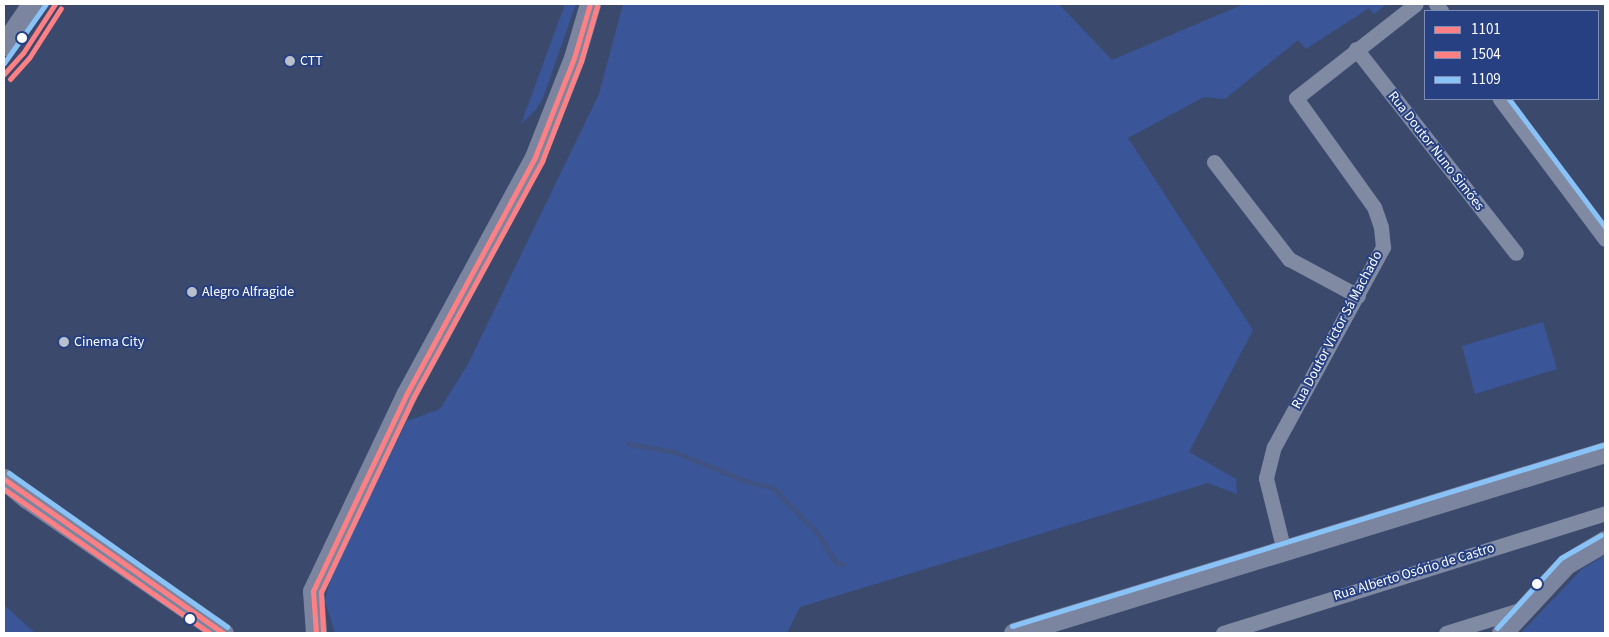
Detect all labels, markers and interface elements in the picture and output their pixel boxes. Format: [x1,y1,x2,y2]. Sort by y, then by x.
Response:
legend [1424,10,1599,100]
text: 1101 [1471,19,1501,40]
unlabelled marker [17,33,27,43]
text: 1504 [1471,44,1501,65]
place label: CTT [300,53,323,69]
marker: CTT [284,55,296,67]
text: 1109 [1471,69,1501,90]
street label: Rua Doutor Nuno Simões [1384,88,1488,214]
street label: Rua Doutor Victor Sá Machado [1288,248,1386,412]
place label: Alegro Alfragide [202,284,294,300]
marker: Alegro Alfragide [186,286,198,298]
place label: Cinema City [74,334,144,350]
marker: Cinema City [58,336,70,348]
street label: Rua Alberto Osório de Castro [1331,539,1497,605]
unlabelled marker [1532,579,1542,589]
unlabelled marker [185,614,195,624]

